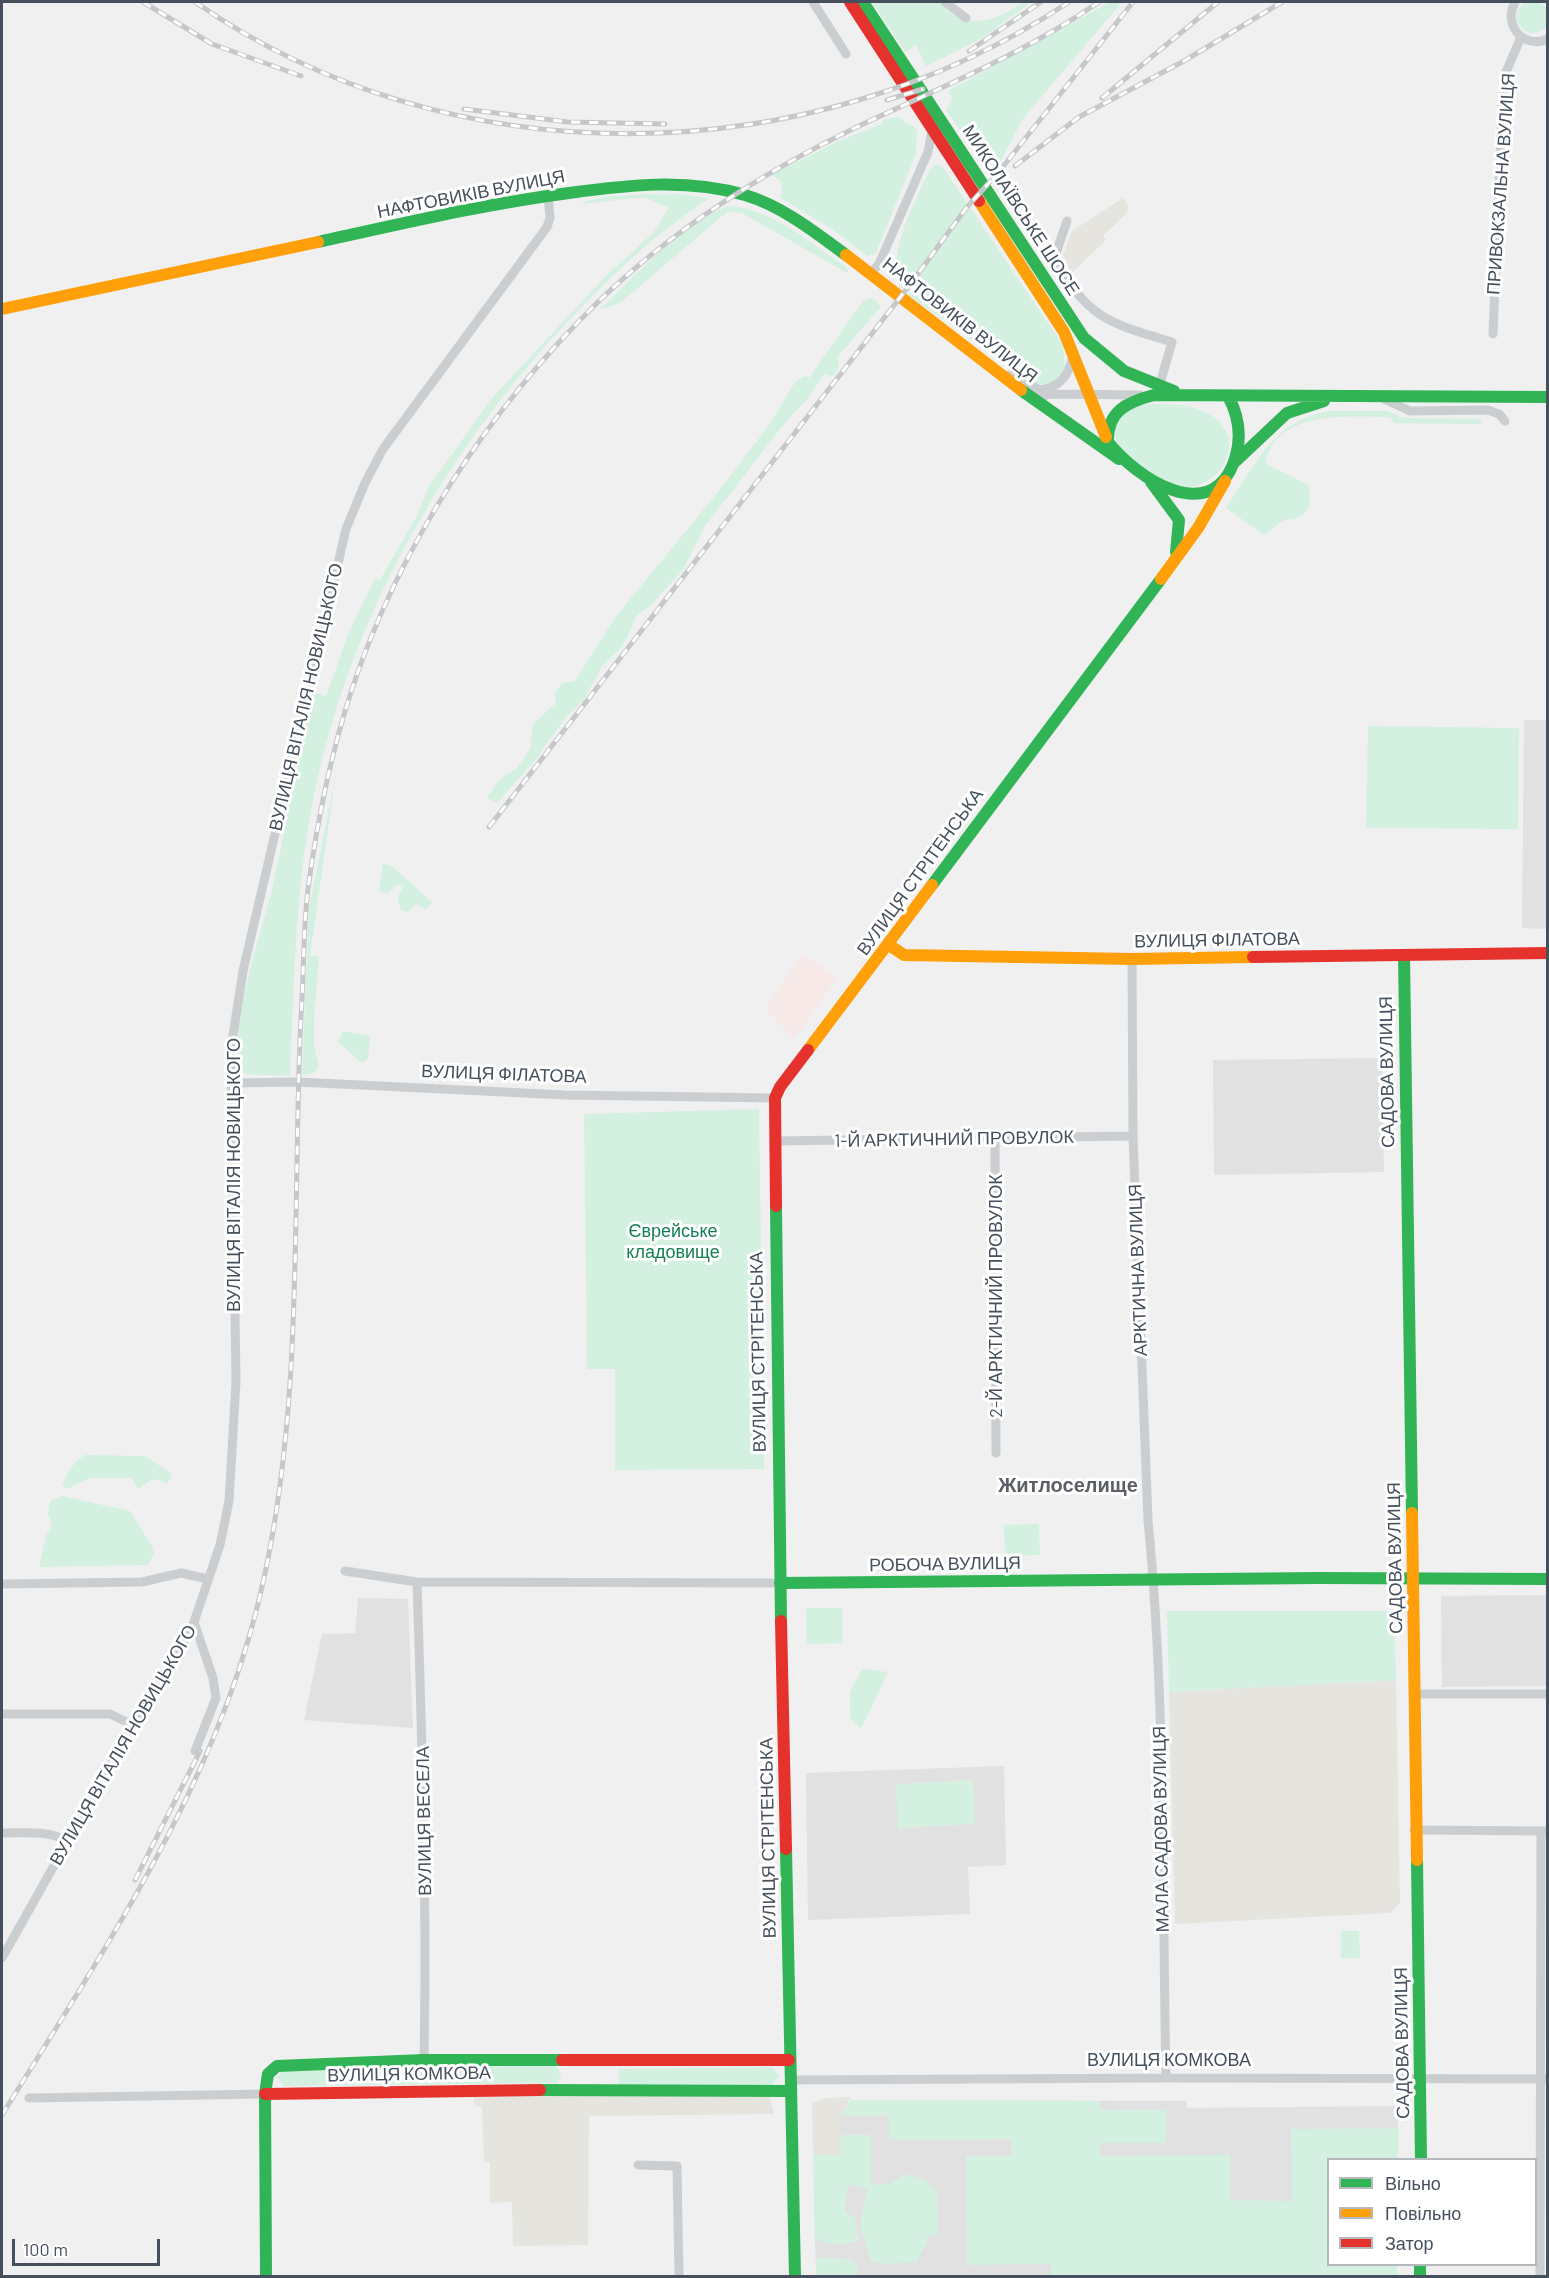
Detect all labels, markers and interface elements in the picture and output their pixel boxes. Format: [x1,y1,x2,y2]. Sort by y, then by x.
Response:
street label: ПРИВОКЗАЛЬНА ВУЛИЦЯ [1482,72,1520,296]
street label: МИКОЛАЇВСЬКЕ ШОСЕ [958,121,1084,299]
street label: НАФТОВИКІВ ВУЛИЦЯ [375,165,567,223]
street label: НАФТОВИКІВ ВУЛИЦЯ [878,253,1042,387]
street label: ВУЛИЦЯ ВІТАЛІЯ НОВИЦЬКОГО [265,561,347,833]
street label: ВУЛИЦЯ СТРІТЕНСЬКА [852,785,988,959]
street label: ВУЛИЦЯ ФІЛАТОВА [1134,928,1300,952]
street label: САДОВА ВУЛИЦЯ [1375,996,1399,1148]
street label: ВУЛИЦЯ ВІТАЛІЯ НОВИЦЬКОГО [223,1038,245,1312]
street label: ВУЛИЦЯ ФІЛАТОВА [421,1060,587,1088]
street label: 1-Й АРКТИЧНИЙ ПРОВУЛОК [834,1126,1074,1152]
street label: 2-Й АРКТИЧНИЙ ПРОВУЛОК [985,1174,1007,1418]
street label: АРКТИЧНА ВУЛИЦЯ [1124,1184,1152,1356]
park label: Єврейське кладовище [626,1220,720,1262]
street label: ВУЛИЦЯ СТРІТЕНСЬКА [745,1252,771,1452]
district label: Житлоселище [998,1473,1138,1497]
street label: САДОВА ВУЛИЦЯ [1383,1482,1407,1634]
street label: РОБОЧА ВУЛИЦЯ [869,1552,1021,1576]
street label: ВУЛИЦЯ ВІТАЛІЯ НОВИЦЬКОГО [45,1621,201,1869]
street label: МАЛА САДОВА ВУЛИЦЯ [1148,1726,1174,1932]
street label: ВУЛИЦЯ СТРІТЕНСЬКА [755,1738,781,1938]
street label: ВУЛИЦЯ ВЕСЕЛА [412,1746,436,1896]
street label: САДОВА ВУЛИЦЯ [1390,1967,1414,2119]
street label: ВУЛИЦЯ КОМКОВА [1087,2049,1251,2071]
street label: ВУЛИЦЯ КОМКОВА [327,2062,491,2086]
legend [1327,2158,1537,2266]
text: Вільно [1385,2172,1441,2194]
text: Повільно [1385,2202,1461,2224]
scale bar [15,2227,164,2265]
text: Затор [1385,2232,1434,2254]
text: 100 m [23,2238,68,2260]

